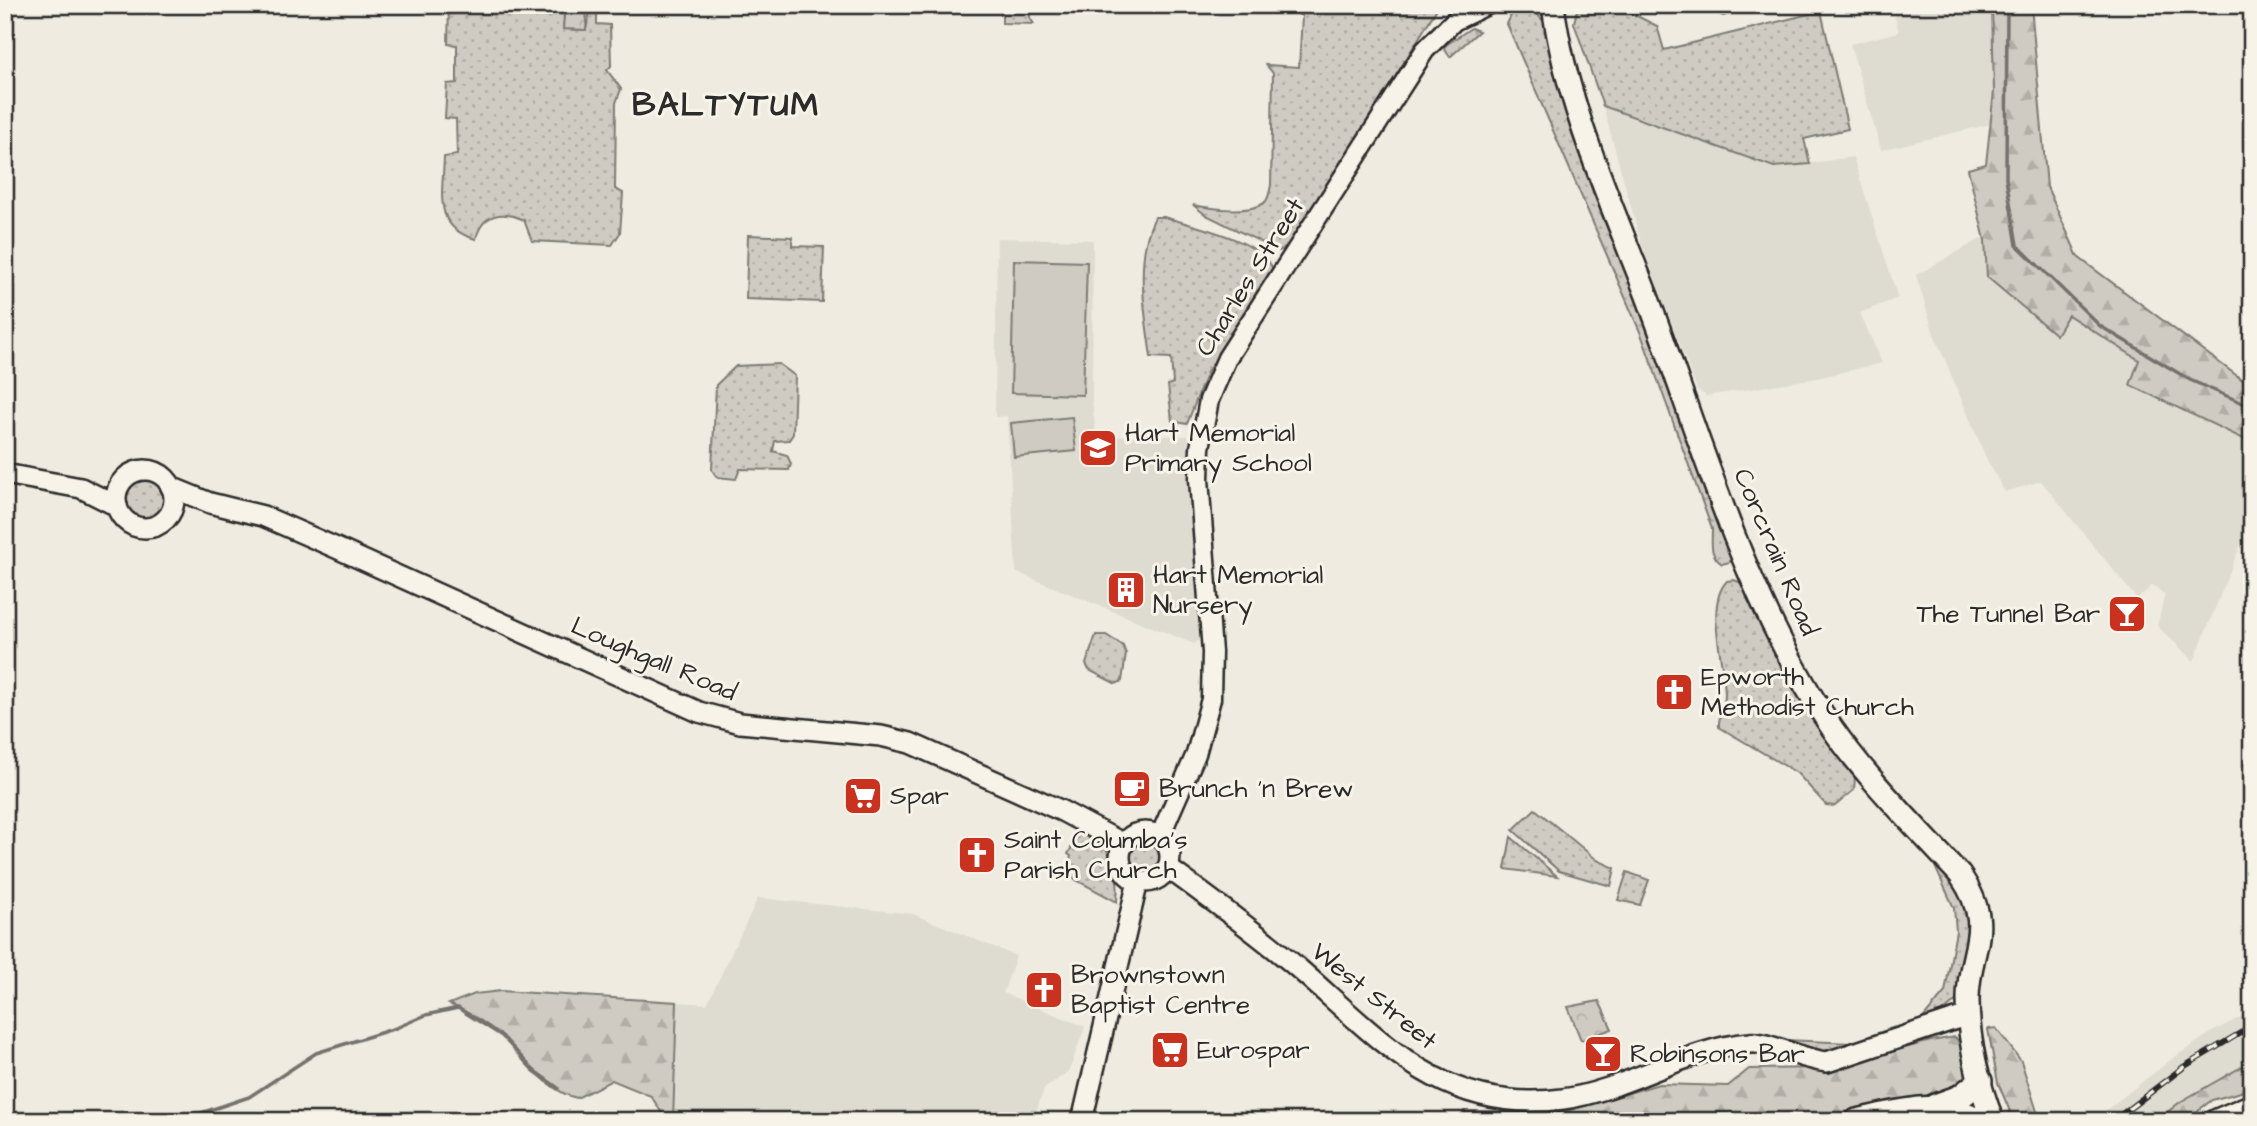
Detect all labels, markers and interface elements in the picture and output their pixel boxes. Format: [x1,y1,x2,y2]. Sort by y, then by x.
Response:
district label: BALTYTUM [632,82,820,128]
street label: Charles Street [1187,190,1313,363]
place label: Hart Memorial Primary School [1125,415,1312,483]
school or university icon: Hart Memorial Primary School [1077,427,1119,469]
street label: Corcrain Road [1725,463,1827,641]
place label: Hart Memorial Nursery [1153,557,1323,625]
building icon: Hart Memorial Nursery [1105,569,1147,611]
bar icon: The Tunnel Bar [2106,593,2148,635]
place label: The Tunnel Bar [1916,596,2100,632]
street label: Loughgall Road [565,608,743,712]
place label: Epworth Methodist Church [1701,659,1914,725]
church icon: Epworth Methodist Church [1653,671,1695,713]
cafe icon: Brunch 'n Brew [1111,768,1153,810]
place label: Brunch 'n Brew [1159,771,1353,807]
supermarket icon: Spar [842,775,884,817]
place label: Spar [890,778,949,814]
place label: Saint Columba's Parish Church [1004,822,1187,888]
church icon: Saint Columba's Parish Church [956,834,998,876]
street label: West Street [1303,934,1445,1058]
place label: Brownstown Baptist Centre [1071,957,1250,1023]
church icon: Brownstown Baptist Centre [1023,969,1065,1011]
supermarket icon: Eurospar [1149,1029,1191,1071]
place label: Eurospar [1197,1032,1310,1068]
bar icon: Robinsons Bar [1582,1033,1624,1075]
place label: Robinsons Bar [1630,1036,1805,1072]

